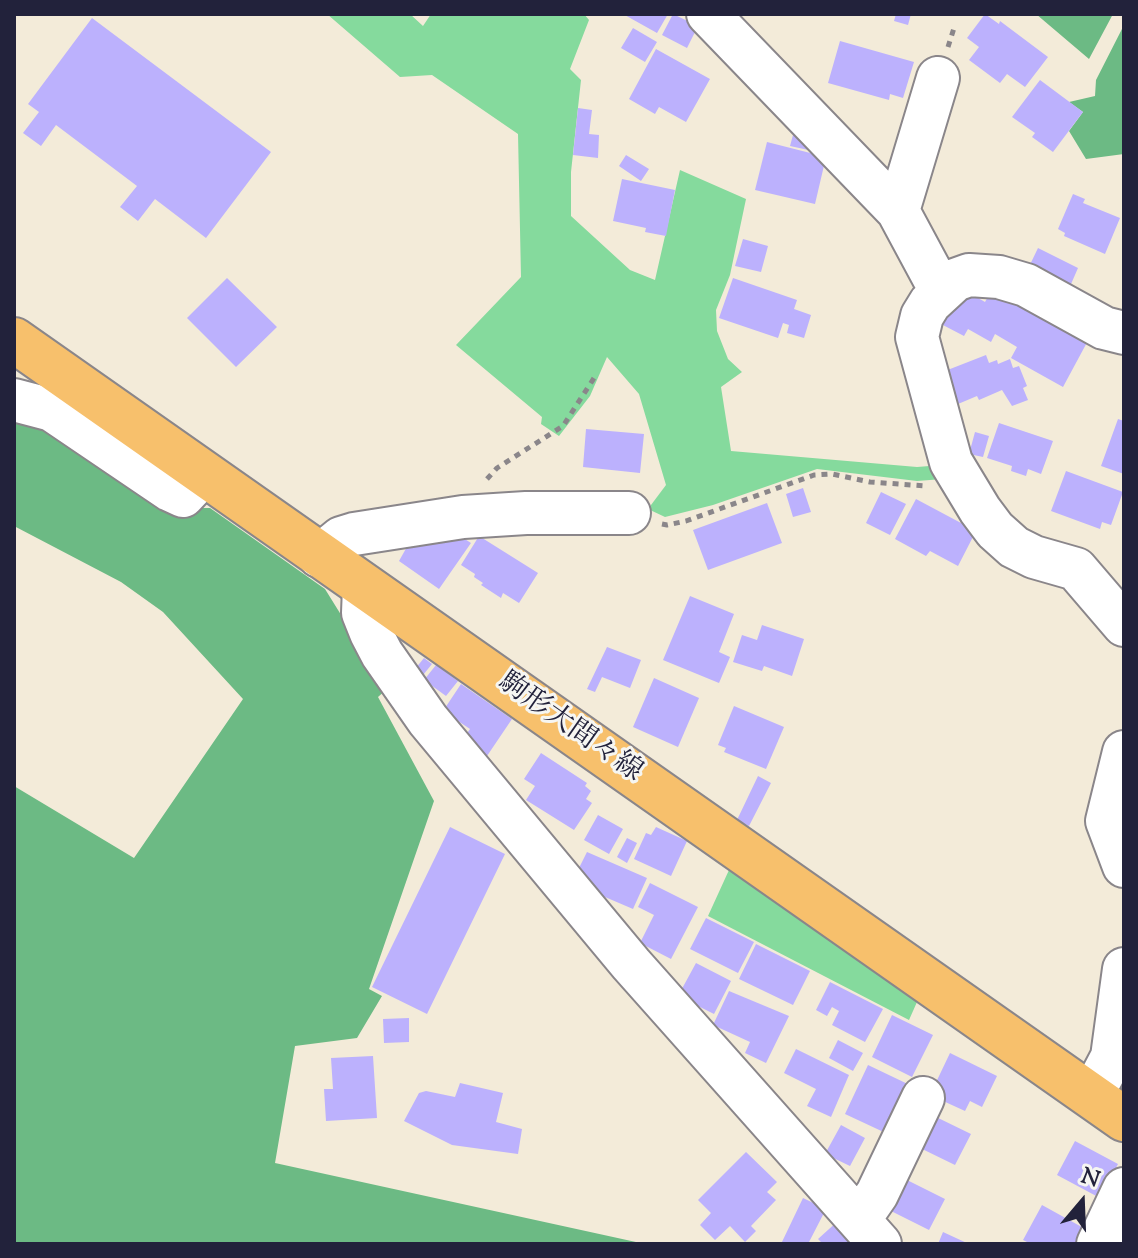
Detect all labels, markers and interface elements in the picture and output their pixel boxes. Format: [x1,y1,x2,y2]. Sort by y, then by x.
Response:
street label: 駒形大間々線 [491,667,647,791]
text: N [1076,1161,1103,1197]
north arrow [1042,1162,1122,1242]

